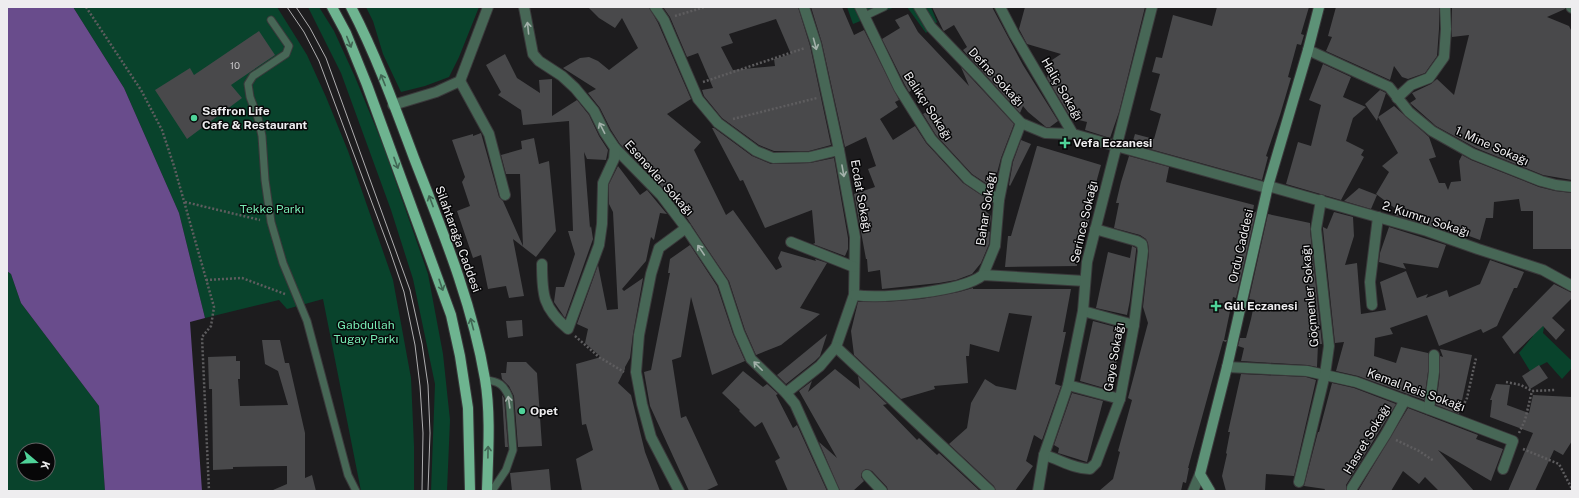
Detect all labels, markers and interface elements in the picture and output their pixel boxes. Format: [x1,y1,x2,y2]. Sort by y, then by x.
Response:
one-way arrow [524,22,531,35]
one-way arrow [346,36,354,48]
one-way arrow [812,38,820,51]
street label: Defne Sokağı [965,45,1027,109]
street label: Haliç Sokağı [1038,55,1086,123]
house number: 10 [230,59,240,71]
street label: Balıkçı Sokağı [901,69,955,143]
one-way arrow [379,74,386,86]
place label: Saffron Life Cafe & Restaurant [202,104,307,132]
marker: Saffron Life Cafe & Restaurant [189,113,199,123]
one-way arrow [598,122,606,134]
street label: 1. Mine Sokağı [1453,124,1531,168]
place label: Vefa Eczanesi [1073,136,1152,150]
street label: Esenevler Sokağı [622,138,696,218]
marker: Vefa Eczanesi [1060,138,1070,148]
one-way arrow [393,157,401,169]
street label: Ecdat Sokağı [848,159,874,233]
one-way arrow [840,164,848,177]
street label: Bahar Sokağı [973,171,999,247]
street label: Serince Sokağı [1068,179,1100,265]
street label: Silahtarağa Caddesi [432,184,484,294]
one-way arrow [426,195,434,207]
street label: 2. Kumru Sokağı [1381,198,1471,240]
park label: Tekke Parkı [240,202,304,216]
street label: Ordu Caddesi [1226,208,1256,284]
street label: Göçmenler Sokağı [1299,244,1321,348]
one-way arrow [697,245,705,256]
one-way arrow [438,279,445,292]
place label: Gül Eczanesi [1224,299,1297,313]
marker: Gül Eczanesi [1211,301,1221,311]
one-way arrow [468,317,476,330]
park label: Gabdullah Tugay Parkı [334,318,398,346]
street label: Gaye Sokağı [1101,322,1127,392]
one-way arrow [753,361,763,371]
street label: Kemal Reis Sokağı [1365,366,1467,414]
one-way arrow [505,396,513,409]
street label: Hasret Sokağı [1341,402,1393,476]
place label: Opet [530,404,558,418]
marker: Opet [517,406,527,416]
north arrow [16,442,56,482]
one-way arrow [484,446,492,459]
text: K [38,460,52,471]

